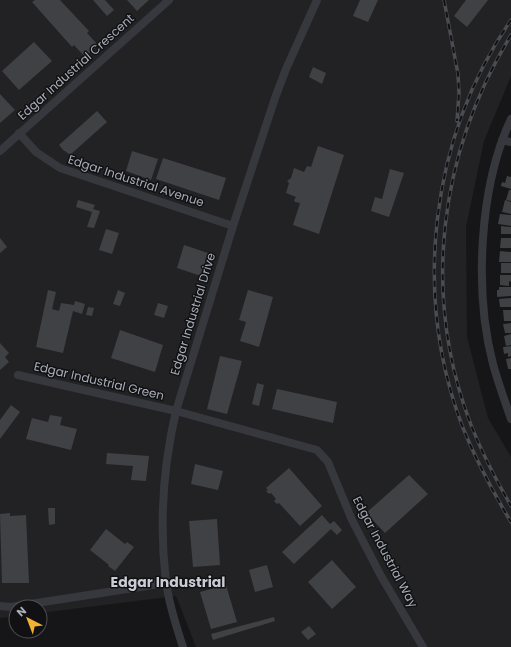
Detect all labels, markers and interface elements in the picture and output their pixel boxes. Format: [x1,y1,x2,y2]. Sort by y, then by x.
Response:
street label: Edgar Industrial Crescent [14,10,138,124]
street label: Edgar Industrial Avenue [66,151,206,211]
street label: Edgar Industrial Drive [166,251,219,377]
street label: Edgar Industrial Green [32,357,166,404]
street label: Edgar Industrial Way [349,493,422,610]
district label: Edgar Industrial [111,572,225,592]
north arrow [8,599,48,639]
text: N [13,603,30,620]

